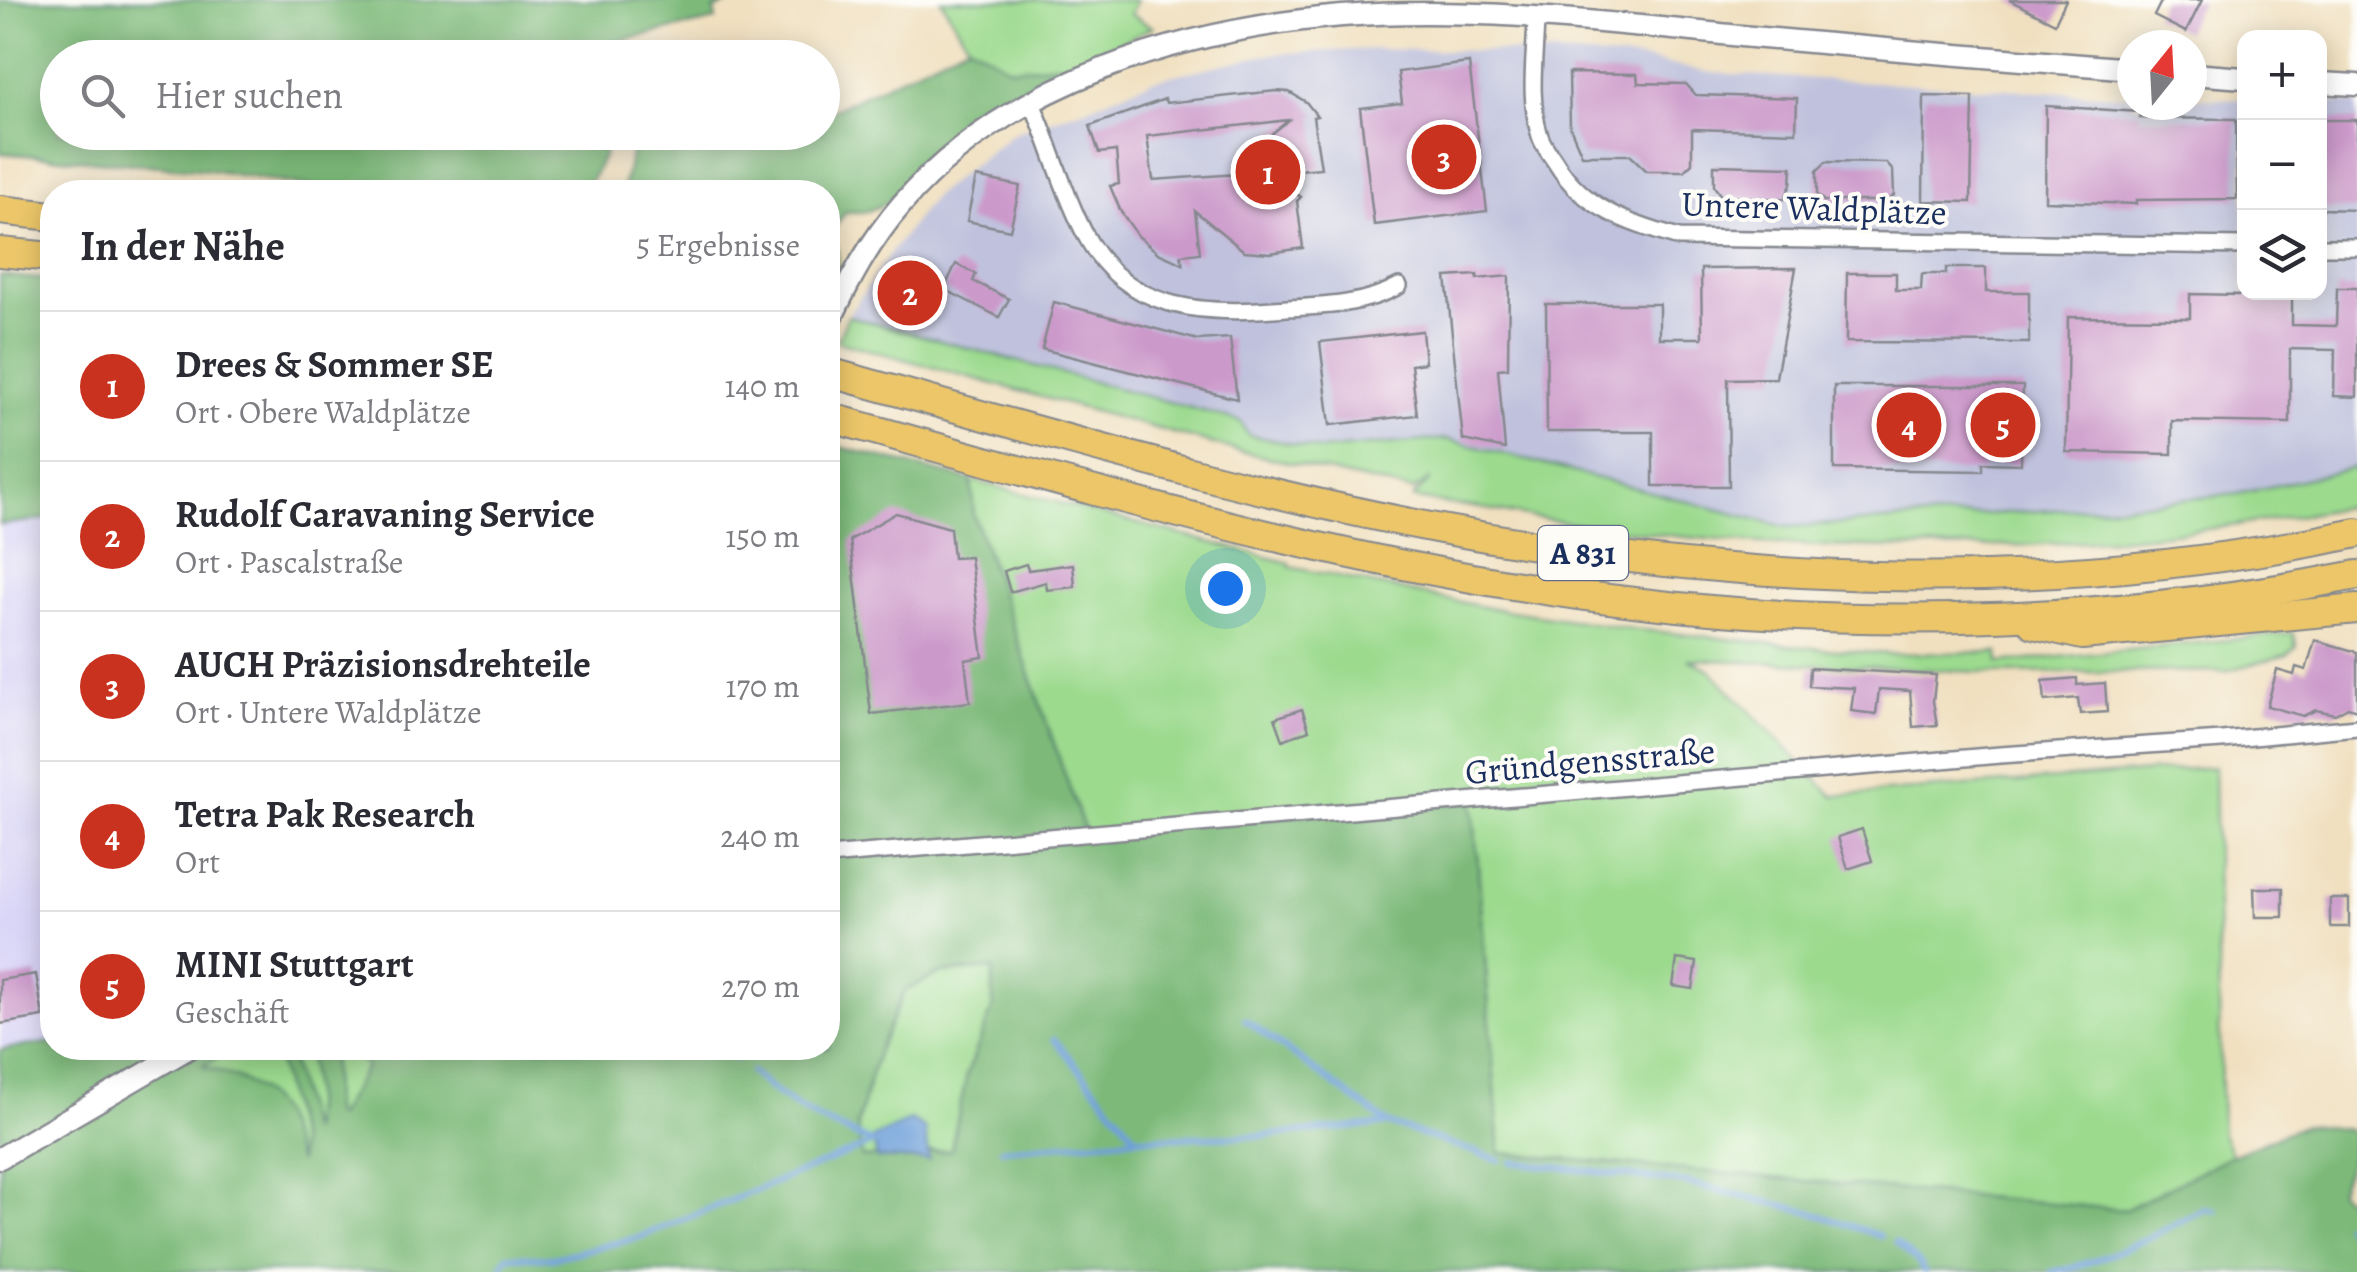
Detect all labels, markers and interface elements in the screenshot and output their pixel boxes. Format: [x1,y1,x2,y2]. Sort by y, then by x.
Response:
north arrow [2117,30,2207,120]
map controls [2237,30,2327,300]
button: + [2237,30,2327,120]
search box [40,40,840,150]
icon: search [75,68,130,123]
text: Hier suchen [155,69,343,121]
pin: 3 [1412,120,1476,194]
button: − [2237,120,2327,210]
pin: 1 [1236,134,1300,210]
street label: Untere Waldplätze [1681,179,1947,237]
button: layers [2237,210,2327,300]
text: In der Nähe [80,217,285,274]
text: 5 Ergebnisse [636,223,800,267]
pin: 2 [878,256,942,330]
text: Drees & Sommer SE [175,338,494,390]
text: 1 [107,364,118,408]
text: 140 m [725,364,800,408]
pin: 4 [1876,388,1942,462]
pin: 5 [1970,388,2036,462]
text: Ort · Obere Waldplätze [175,390,471,434]
text: Rudolf Caravaning Service [175,488,595,540]
text: 2 [105,514,120,558]
text: 150 m [725,514,800,558]
road number: A 831 [1538,526,1628,580]
text: Ort · Pascalstraße [175,540,403,584]
your location [1200,563,1251,614]
text: AUCH Präzisionsdrehteile [175,638,591,690]
text: 3 [106,664,119,708]
text: 170 m [726,664,800,708]
text: Ort · Untere Waldplätze [175,690,482,734]
street label: Gründgensstraße [1463,726,1717,796]
text: Tetra Pak Research [175,788,475,840]
text: 4 [105,814,120,858]
text: 240 m [720,814,800,858]
text: Ort [175,840,220,884]
text: MINI Stuttgart [175,938,414,990]
text: 5 [106,964,119,1008]
text: 270 m [721,964,800,1008]
text: Geschäft [175,990,289,1034]

